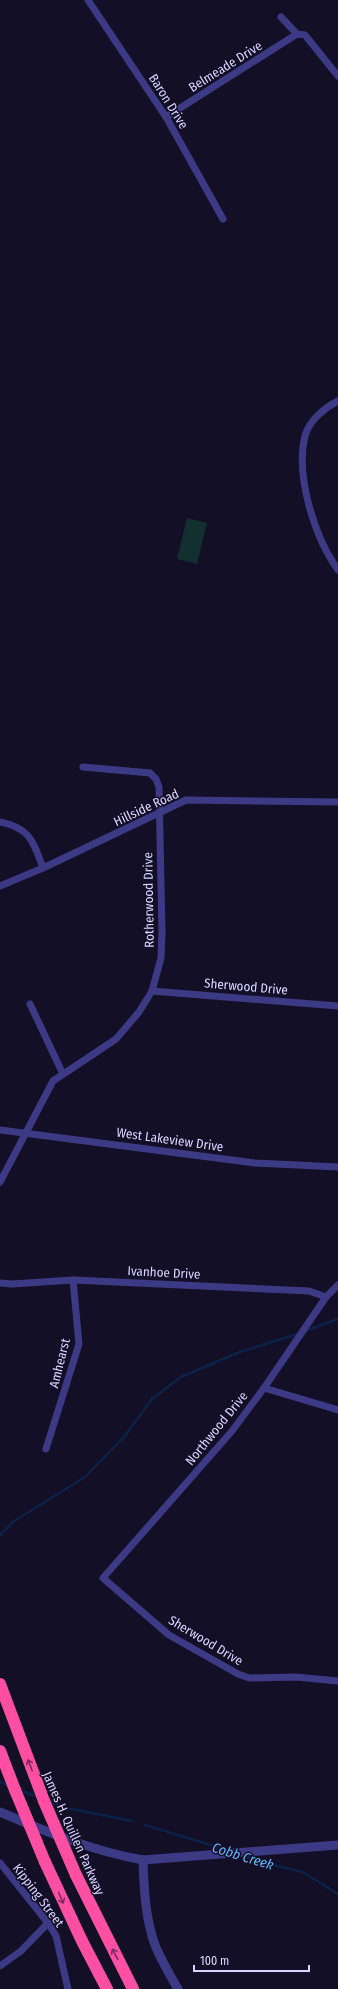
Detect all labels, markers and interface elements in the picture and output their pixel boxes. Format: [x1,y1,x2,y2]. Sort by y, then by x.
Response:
street label: Belmeade Drive [186,38,265,95]
street label: Baron Drive [146,71,191,131]
street label: Hillside Road [111,786,181,829]
street label: Rotherwood Drive [140,852,157,948]
street label: Sherwood Drive [203,975,288,998]
street label: West Lakeview Drive [116,1125,224,1154]
street label: Ivanhoe Drive [127,1263,201,1282]
street label: Amhearst [46,1336,73,1389]
street label: Northwood Drive [182,1389,251,1468]
street label: Sherwood Drive [166,1612,246,1668]
one-way arrow [25,1759,33,1771]
street label: James H. Quillen Parkway [40,1769,108,1897]
water label: Cobb Creek [210,1839,276,1874]
street label: Kipping Street [10,1861,68,1930]
one-way arrow [58,1891,65,1903]
scale bar [194,1947,309,1973]
one-way arrow [111,1949,118,1961]
text: 100 m [200,1954,229,1968]

